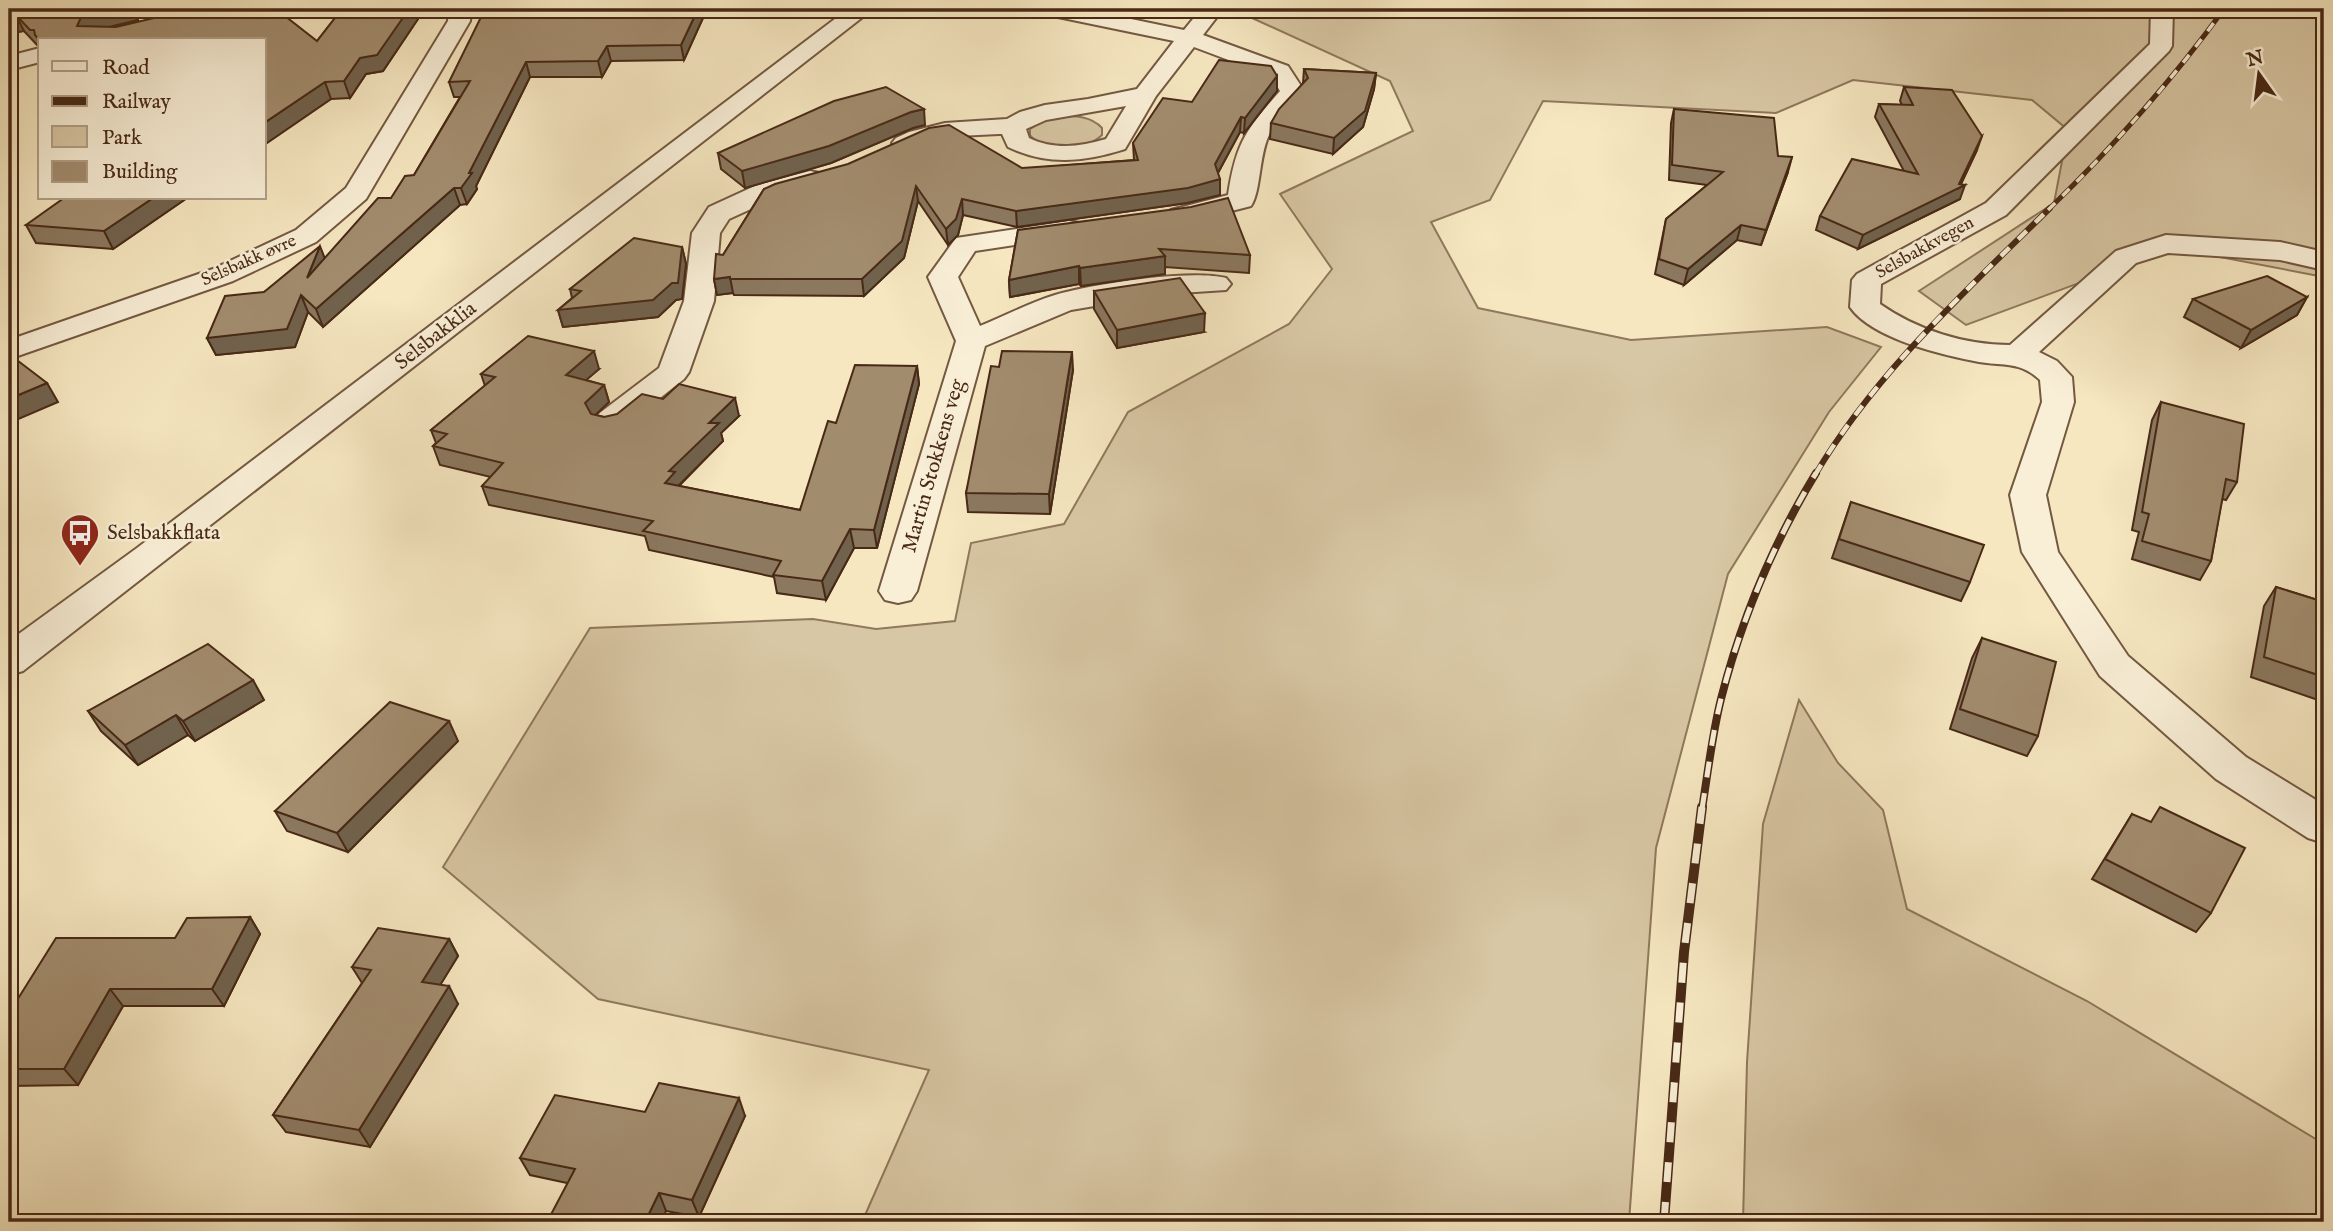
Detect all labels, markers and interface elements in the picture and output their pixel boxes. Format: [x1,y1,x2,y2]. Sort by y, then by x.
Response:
legend [38,38,266,200]
north arrow [2224,38,2294,108]
text: N [2244,46,2267,73]
text: Road [102,55,150,82]
text: Railway [102,89,172,116]
text: Park [102,125,143,152]
text: Building [102,159,178,186]
street label: Selsbakkvegen [1872,211,1979,285]
street label: Selsbakk øvre [198,230,300,292]
street label: Selsbakklia [390,295,483,376]
street label: Martin Stokkens veg [896,375,972,556]
bus stop icon: Selsbakkflata [59,512,101,567]
place label: Selsbakkflata [107,520,221,547]

